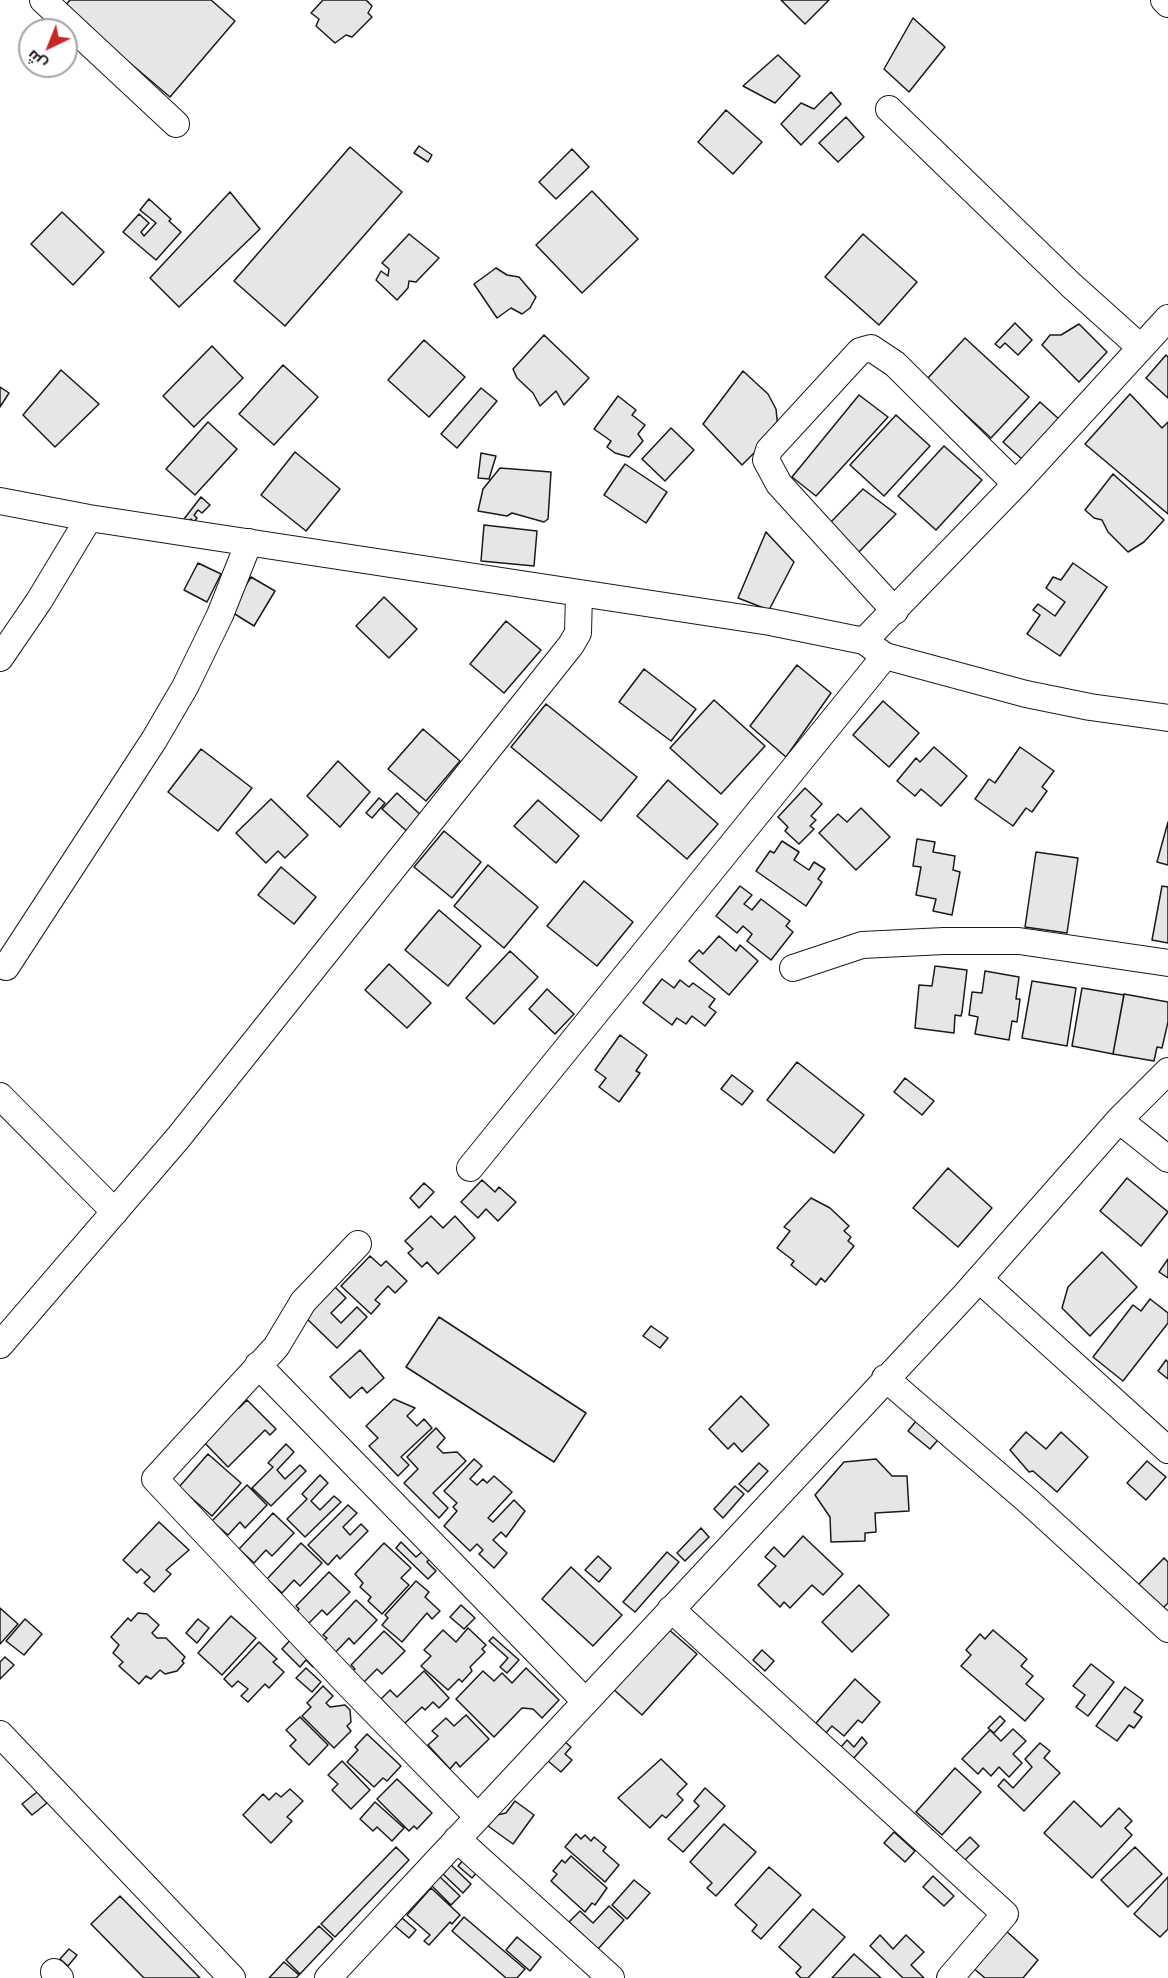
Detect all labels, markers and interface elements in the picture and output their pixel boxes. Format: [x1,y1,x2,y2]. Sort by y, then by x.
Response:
north arrow [18,18,78,78]
text: ش [22,45,51,75]

